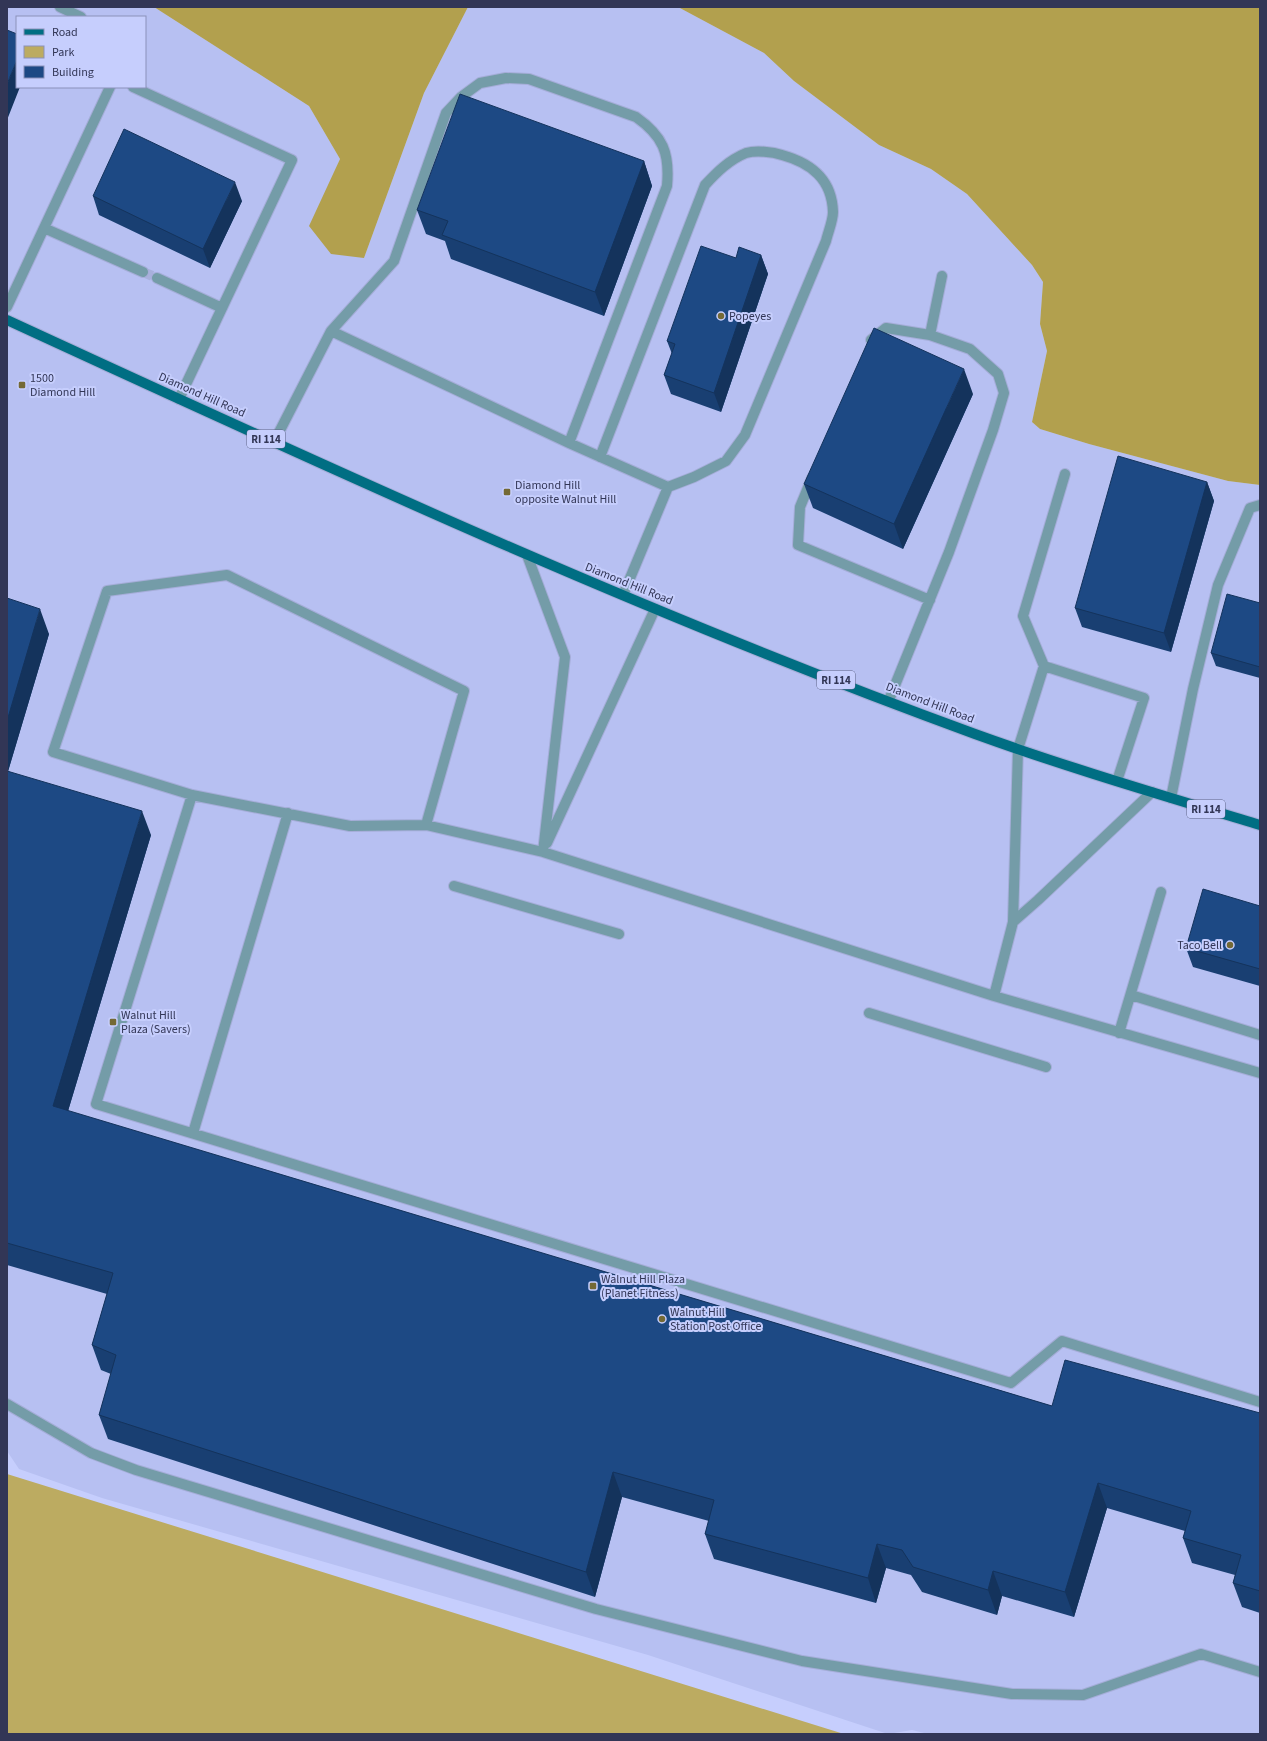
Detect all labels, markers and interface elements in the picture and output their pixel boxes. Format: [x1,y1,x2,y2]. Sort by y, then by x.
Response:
legend [16,16,146,88]
text: Road [52,24,78,41]
text: Park [52,44,74,61]
text: Building [52,64,94,81]
place label: Popeyes [729,308,771,325]
marker: Popeyes [716,311,726,321]
street label: Diamond Hill Road [156,368,248,422]
place label: 1500 Diamond Hill [30,370,95,401]
marker: 1500 Diamond Hill [17,380,27,390]
road number: RI 114 [247,430,285,448]
place label: Diamond Hill opposite Walnut Hill [515,477,616,508]
marker: Diamond Hill opposite Walnut Hill [502,487,512,497]
street label: Diamond Hill Road [582,559,676,609]
road number: RI 114 [817,671,855,689]
street label: Diamond Hill Road [883,678,977,728]
road number: RI 114 [1187,800,1225,818]
place label: Taco Bell [1177,937,1222,954]
marker: Taco Bell [1225,940,1235,950]
place label: Walnut Hill Plaza (Savers) [121,1007,191,1038]
marker: Walnut Hill Plaza (Savers) [108,1017,118,1027]
place label: Walnut Hill Plaza (Planet Fitness) [601,1271,685,1302]
marker: Walnut Hill Plaza (Planet Fitness) [588,1281,598,1291]
place label: Walnut Hill Station Post Office [670,1304,762,1335]
marker: Walnut Hill Station Post Office [657,1314,667,1324]

